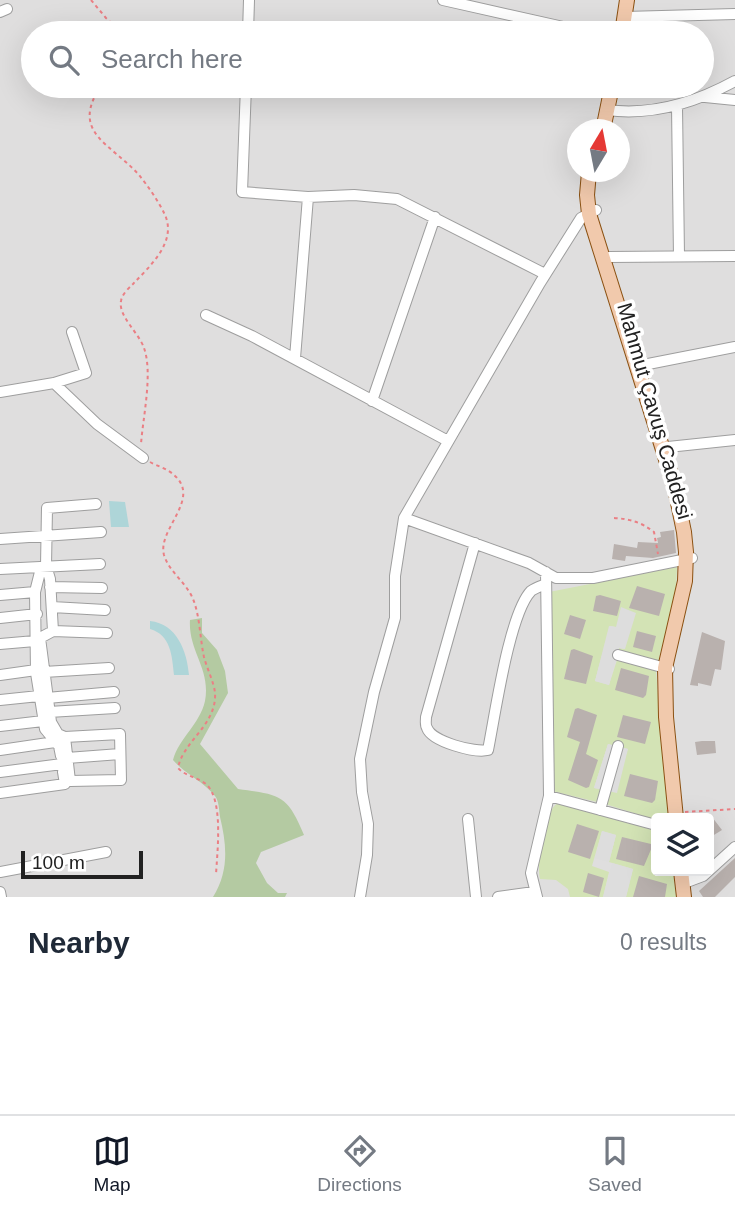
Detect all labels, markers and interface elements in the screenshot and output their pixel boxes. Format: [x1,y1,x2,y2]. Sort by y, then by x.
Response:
search box [21,21,714,98]
icon: search [45,41,83,79]
text: Search here [101,44,243,74]
north arrow [567,119,630,182]
street label: Mahmut Çavuş Caddesi [613,300,697,522]
map controls [651,813,714,876]
button: layers [651,813,714,876]
scale bar [21,848,144,880]
text: 100 m [32,852,85,873]
text: Nearby [28,926,130,959]
text: 0 results [620,929,707,955]
tab: Map [93,1132,131,1196]
tab: Directions [317,1132,402,1196]
tab: Saved [588,1132,642,1196]

